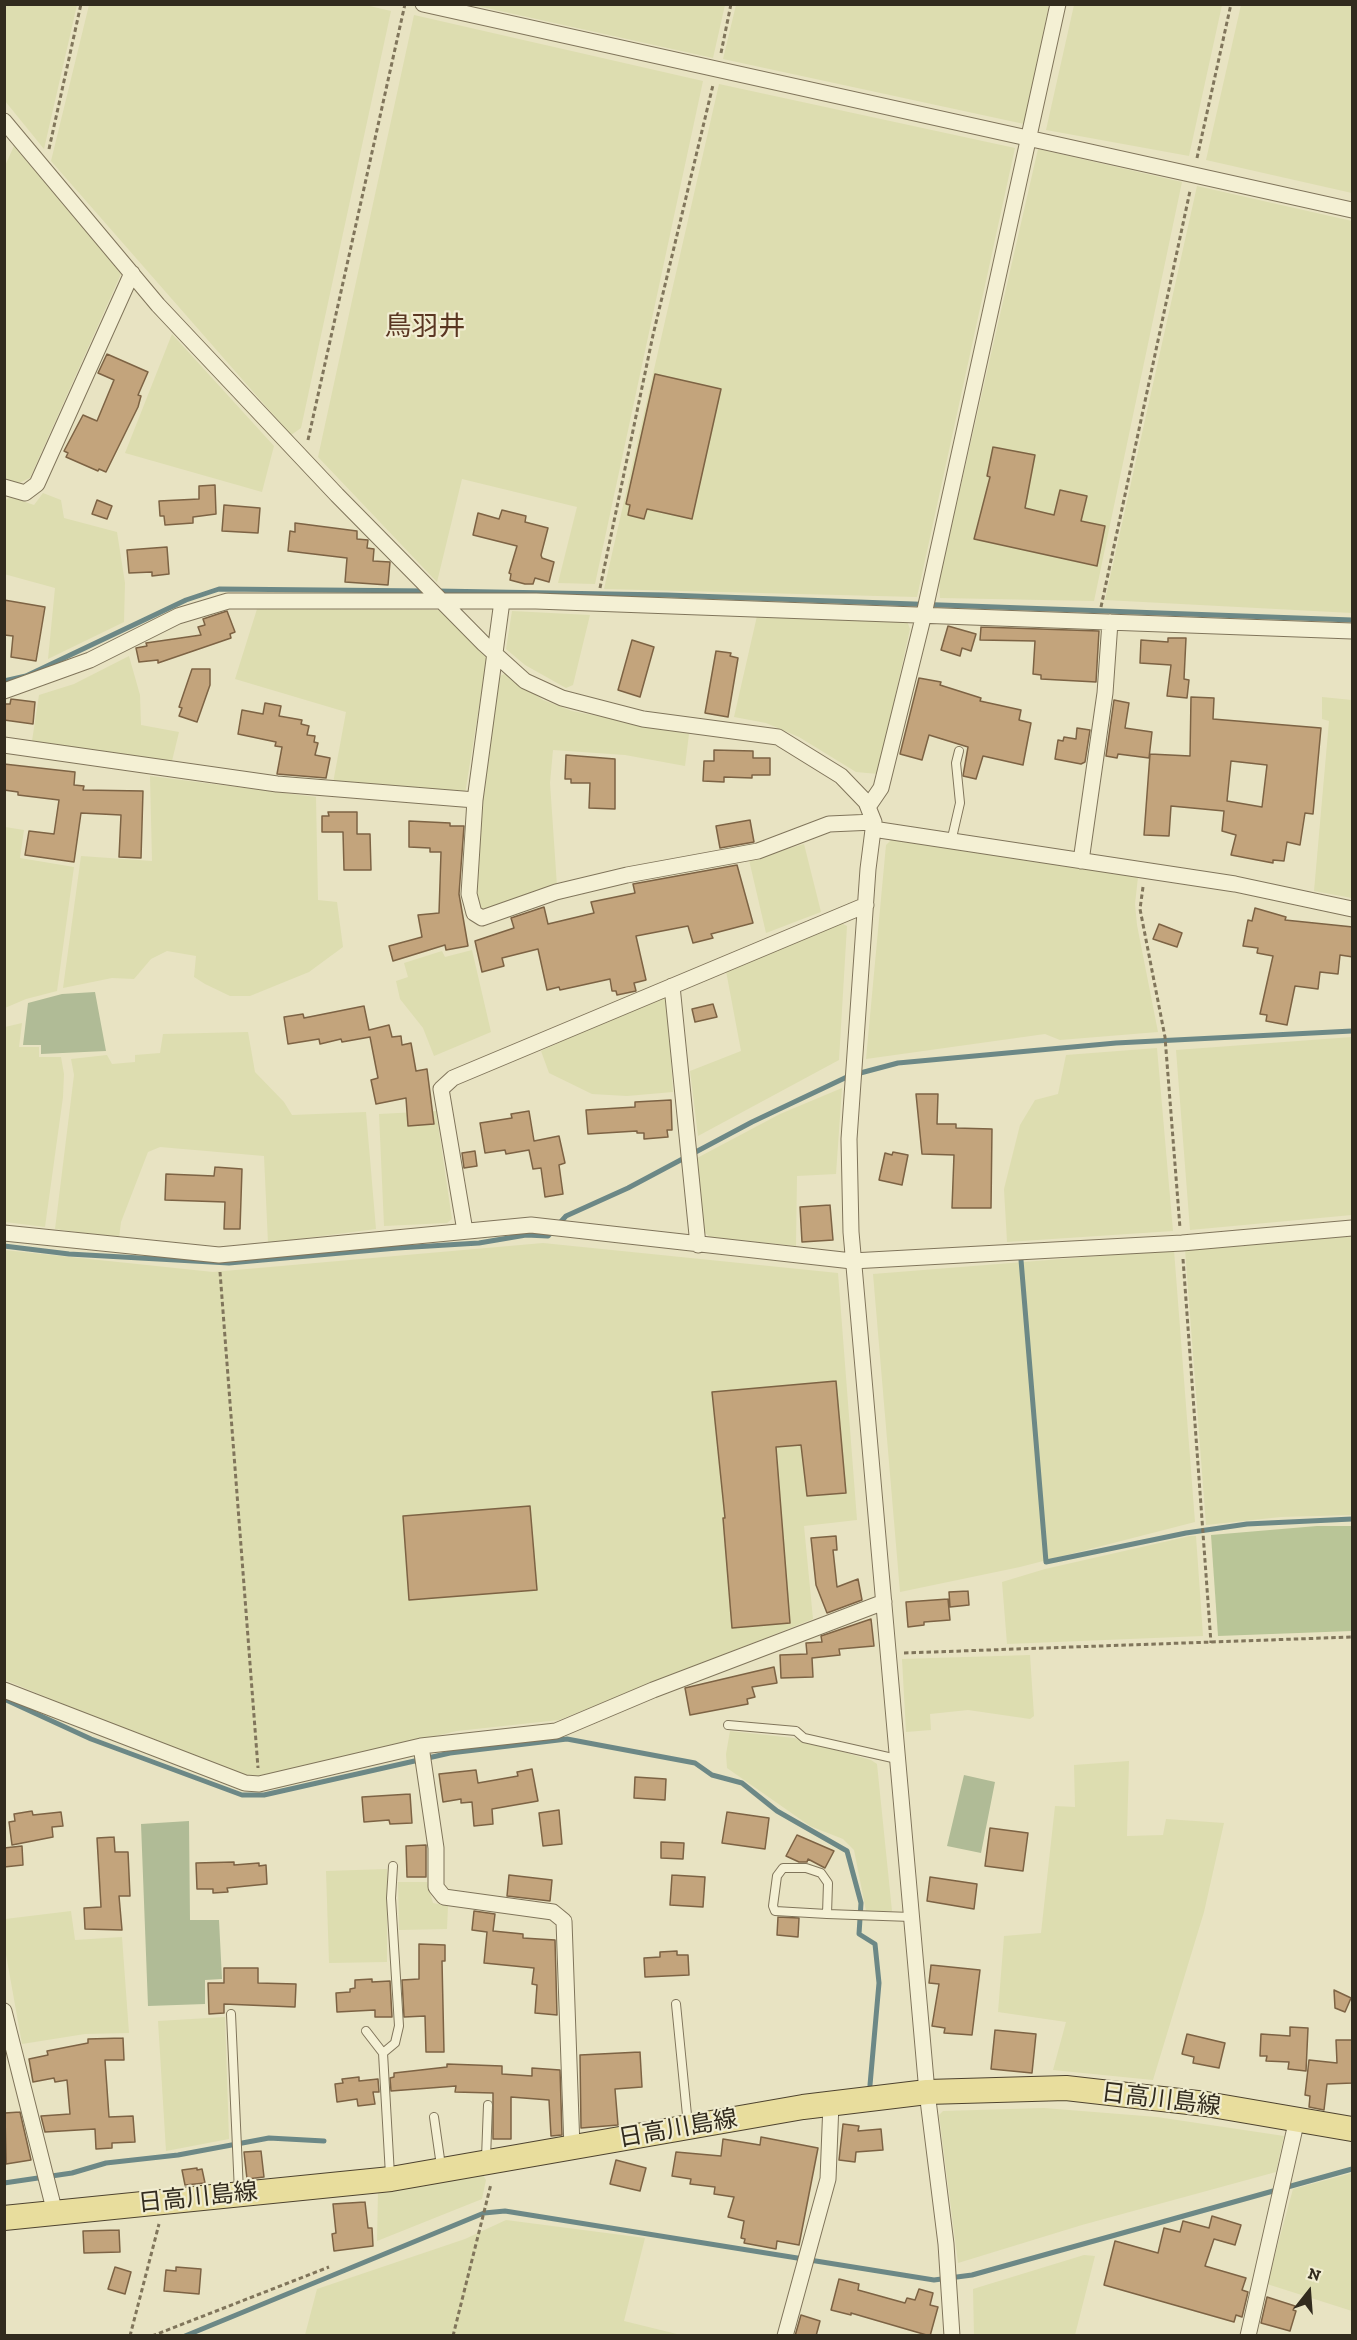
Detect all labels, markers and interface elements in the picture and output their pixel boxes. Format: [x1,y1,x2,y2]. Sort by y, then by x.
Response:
district label: 鳥羽井 [385,311,465,343]
street label: 日高川島線 [1100,2078,1222,2122]
street label: 日高川島線 [616,2104,740,2154]
street label: 日高川島線 [137,2177,259,2219]
north arrow [1279,2262,1339,2322]
text: N [1306,2263,1323,2285]

